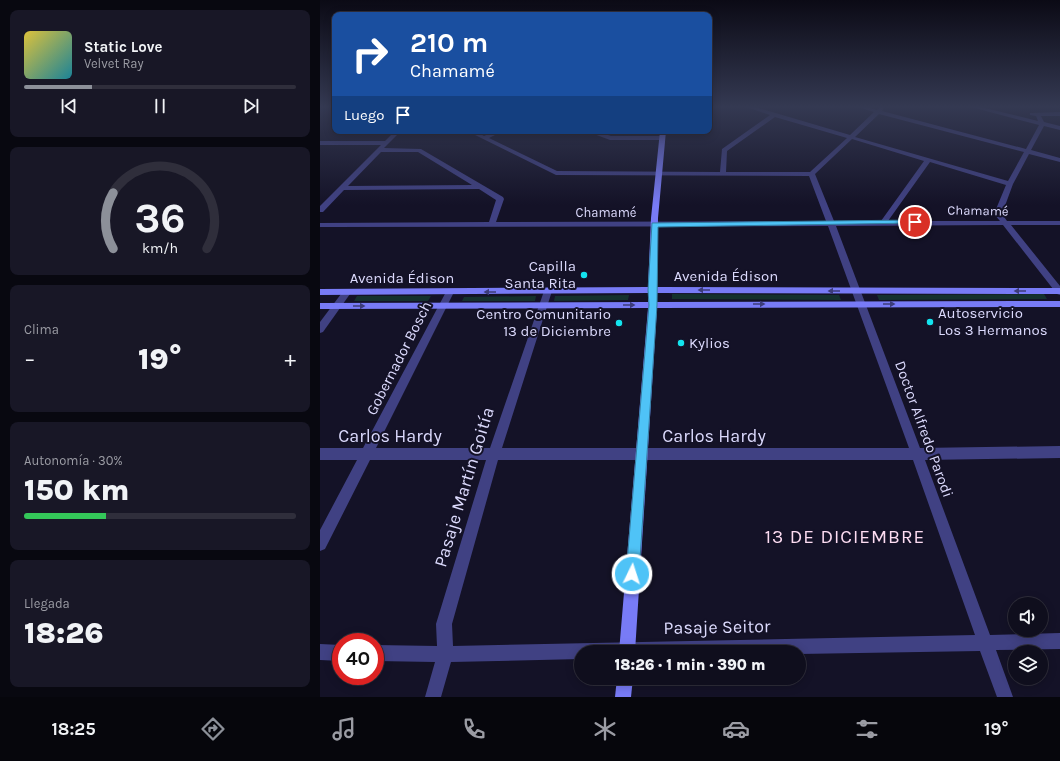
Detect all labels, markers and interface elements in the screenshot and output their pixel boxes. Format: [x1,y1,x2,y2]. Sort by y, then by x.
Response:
text: 210 m [410,26,488,59]
icon: right [344,28,396,80]
text: Static Love [84,38,162,56]
text: Velvet Ray [84,56,144,71]
text: Chamamé [410,60,495,82]
icon: previous [58,95,80,117]
icon: pause [149,95,171,117]
icon: next [240,95,262,117]
icon: arrive [392,104,414,126]
text: Luego [344,106,384,124]
text: 36 [134,194,186,242]
street label: Chamamé [947,202,1009,219]
street label: Chamamé [575,205,637,220]
pin [898,205,932,239]
icon: arrive [904,211,926,233]
text: km/h [142,240,178,257]
place label: Capilla Santa Rita [505,257,576,292]
street label: Avenida Édison [674,267,778,285]
street label: Avenida Édison [350,269,454,287]
marker: Capilla Santa Rita [579,270,589,280]
one-way arrow [697,287,710,293]
one-way arrow [828,287,840,294]
one-way arrow [1013,288,1026,294]
one-way arrow [483,289,496,295]
street label: Gobernador Bosch [363,298,435,418]
one-way arrow [753,301,766,307]
one-way arrow [883,301,896,307]
one-way arrow [623,302,636,308]
one-way arrow [353,303,366,309]
place label: Autoservicio Los 3 Hermanos [938,304,1048,339]
place label: Centro Comunitario 13 de Diciembre [476,305,611,340]
marker: Autoservicio Los 3 Hermanos [925,317,935,327]
marker: Centro Comunitario 13 de Diciembre [614,318,624,328]
text: Clima [24,322,59,337]
place label: Kylios [689,334,730,352]
marker: Kylios [676,338,686,348]
text: 19° [138,341,182,377]
text: − [24,346,36,372]
text: + [284,346,296,372]
street label: Doctor Alfredo Parodi [891,358,957,500]
street label: Pasaje Martín Goitía [429,404,499,570]
street label: Carlos Hardy [338,425,442,447]
street label: Carlos Hardy [662,425,766,447]
text: Autonomía · 30% [24,453,123,468]
text: 150 km [24,472,129,508]
district label: 13 DE DICIEMBRE [765,526,925,548]
position arrow [611,553,653,595]
text: Llegada [24,596,70,611]
map controls [1008,597,1048,685]
button: sound [1008,597,1048,637]
text: 18:26 [24,615,104,651]
street label: Pasaje Seitor [663,615,771,639]
speed limit sign: 40 [332,633,384,685]
button: layers [1008,645,1048,685]
text: 18:26 · 1 min · 390 m [615,656,765,674]
icon: directions [199,715,227,743]
icon: music [330,715,358,743]
icon: phone [460,715,488,743]
icon: climate [591,715,619,743]
icon: car [722,715,750,743]
icon: filters [853,715,881,743]
text: 18:25 [51,718,96,740]
text: 19° [984,718,1008,740]

